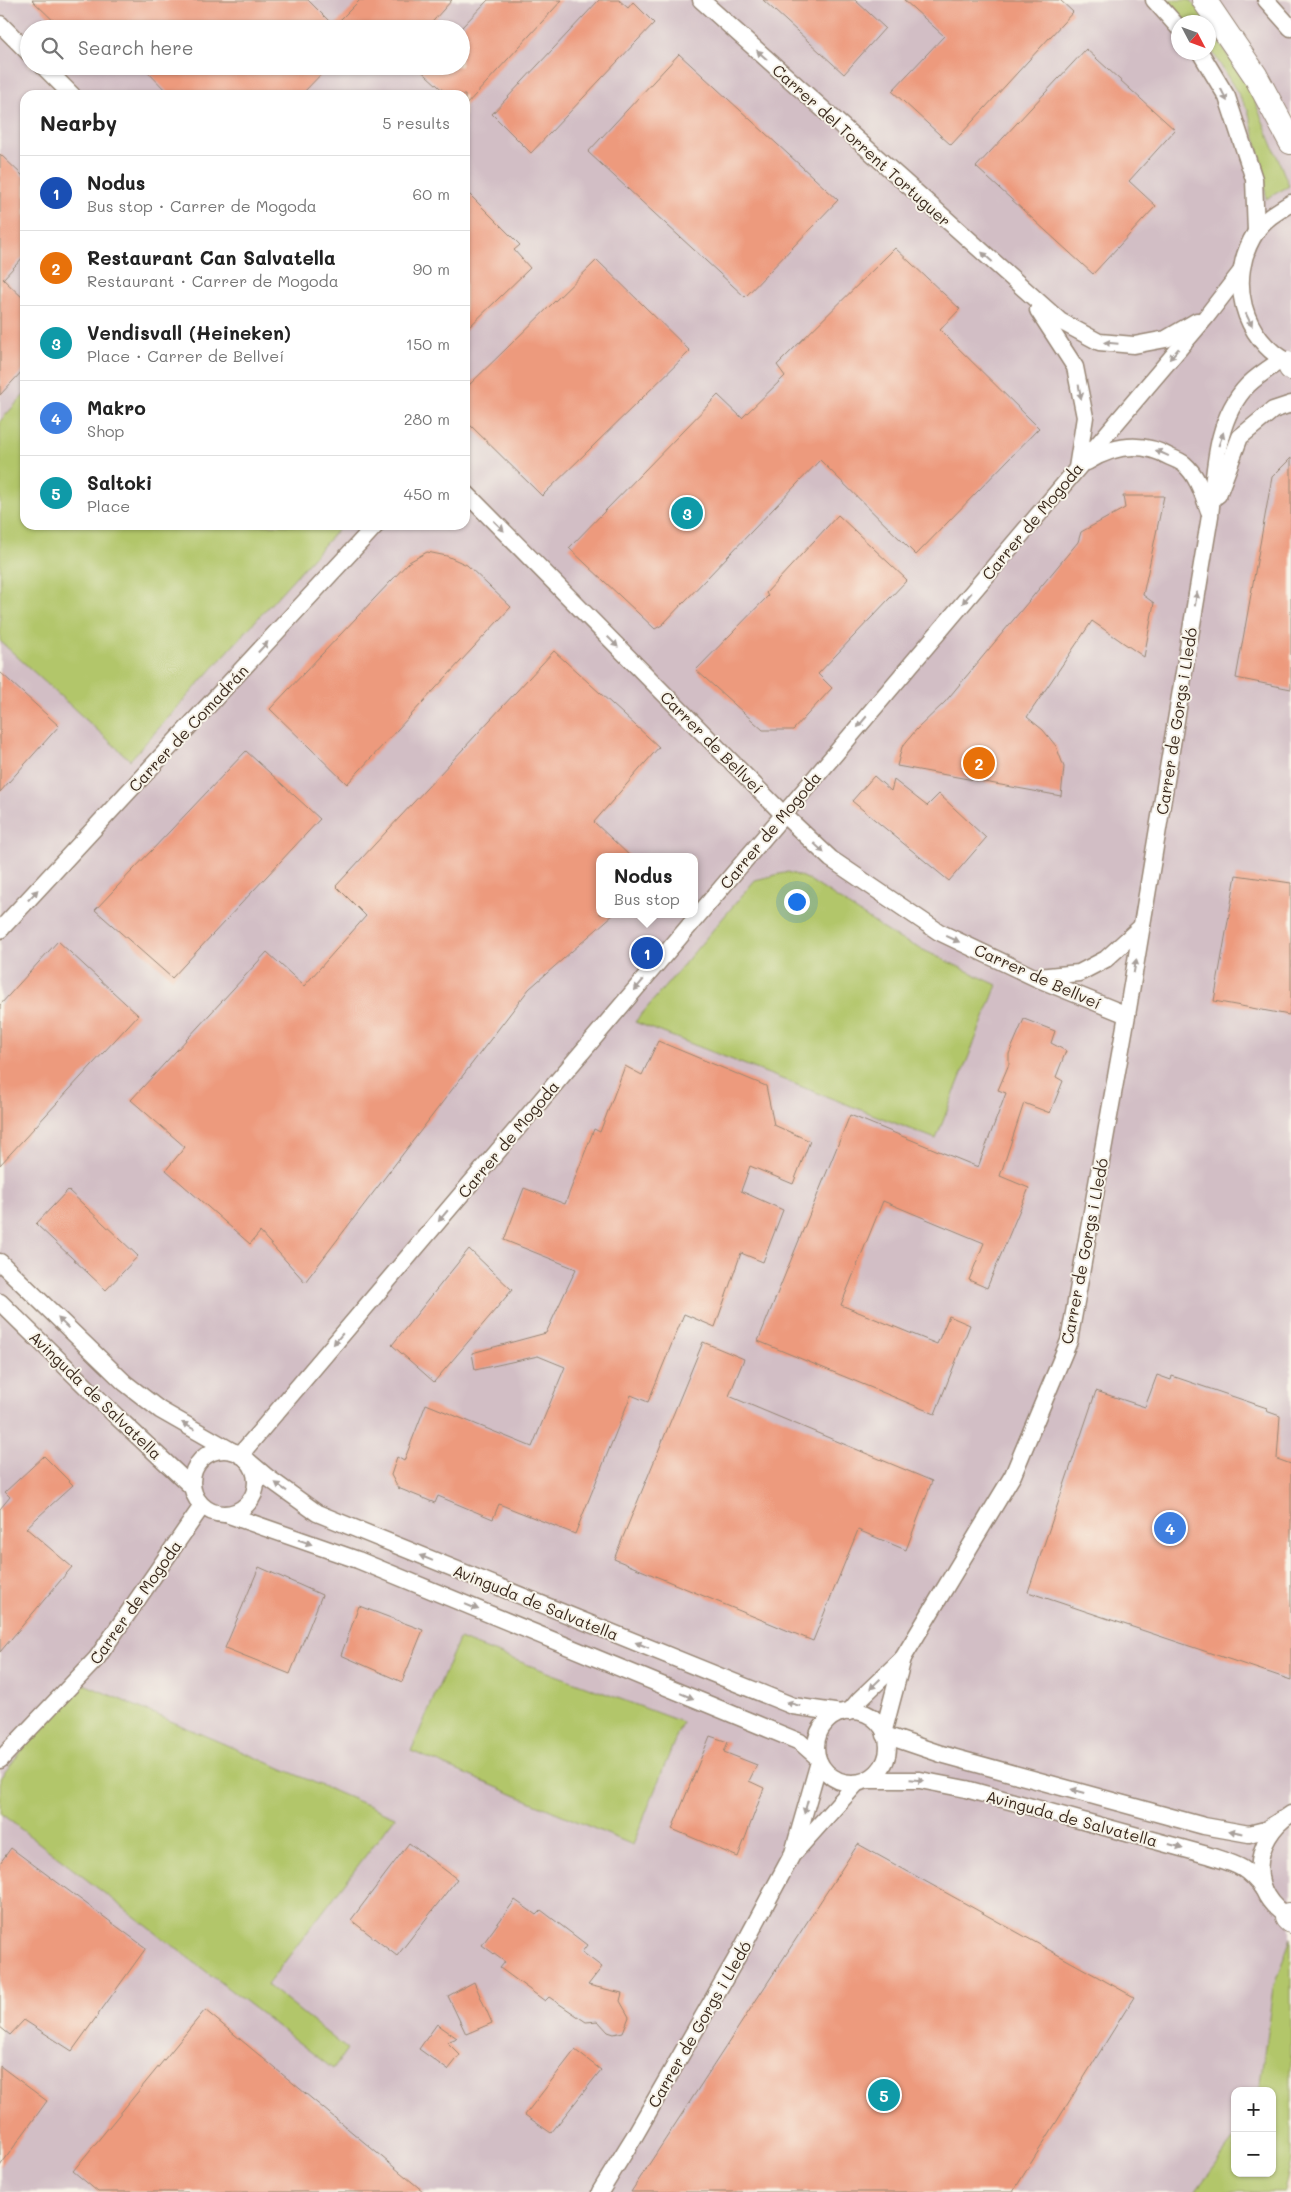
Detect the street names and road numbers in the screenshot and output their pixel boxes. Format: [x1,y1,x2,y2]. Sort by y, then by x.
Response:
street label: Carrer del Torrent Tortuguer [768,59,956,231]
street label: Carrer de Mogoda [977,458,1087,584]
street label: Carrer de Gorgs i Lledó [1151,626,1201,816]
street label: Carrer de Comadrán [124,660,252,796]
street label: Carrer de Bellveí [656,686,768,798]
street label: Carrer de Mogoda [715,767,825,893]
street label: Carrer de Bellveí [971,939,1105,1013]
street label: Carrer de Mogoda [453,1076,563,1202]
street label: Carrer de Gorgs i Lledó [1056,1156,1112,1346]
street label: Avinguda de Salvatella [25,1326,167,1464]
street label: Carrer de Mogoda [84,1536,186,1668]
street label: Avinguda de Salvatella [450,1559,622,1645]
street label: Avinguda de Salvatella [984,1785,1160,1851]
street label: Carrer de Gorgs i Lledó [643,1937,755,2111]

